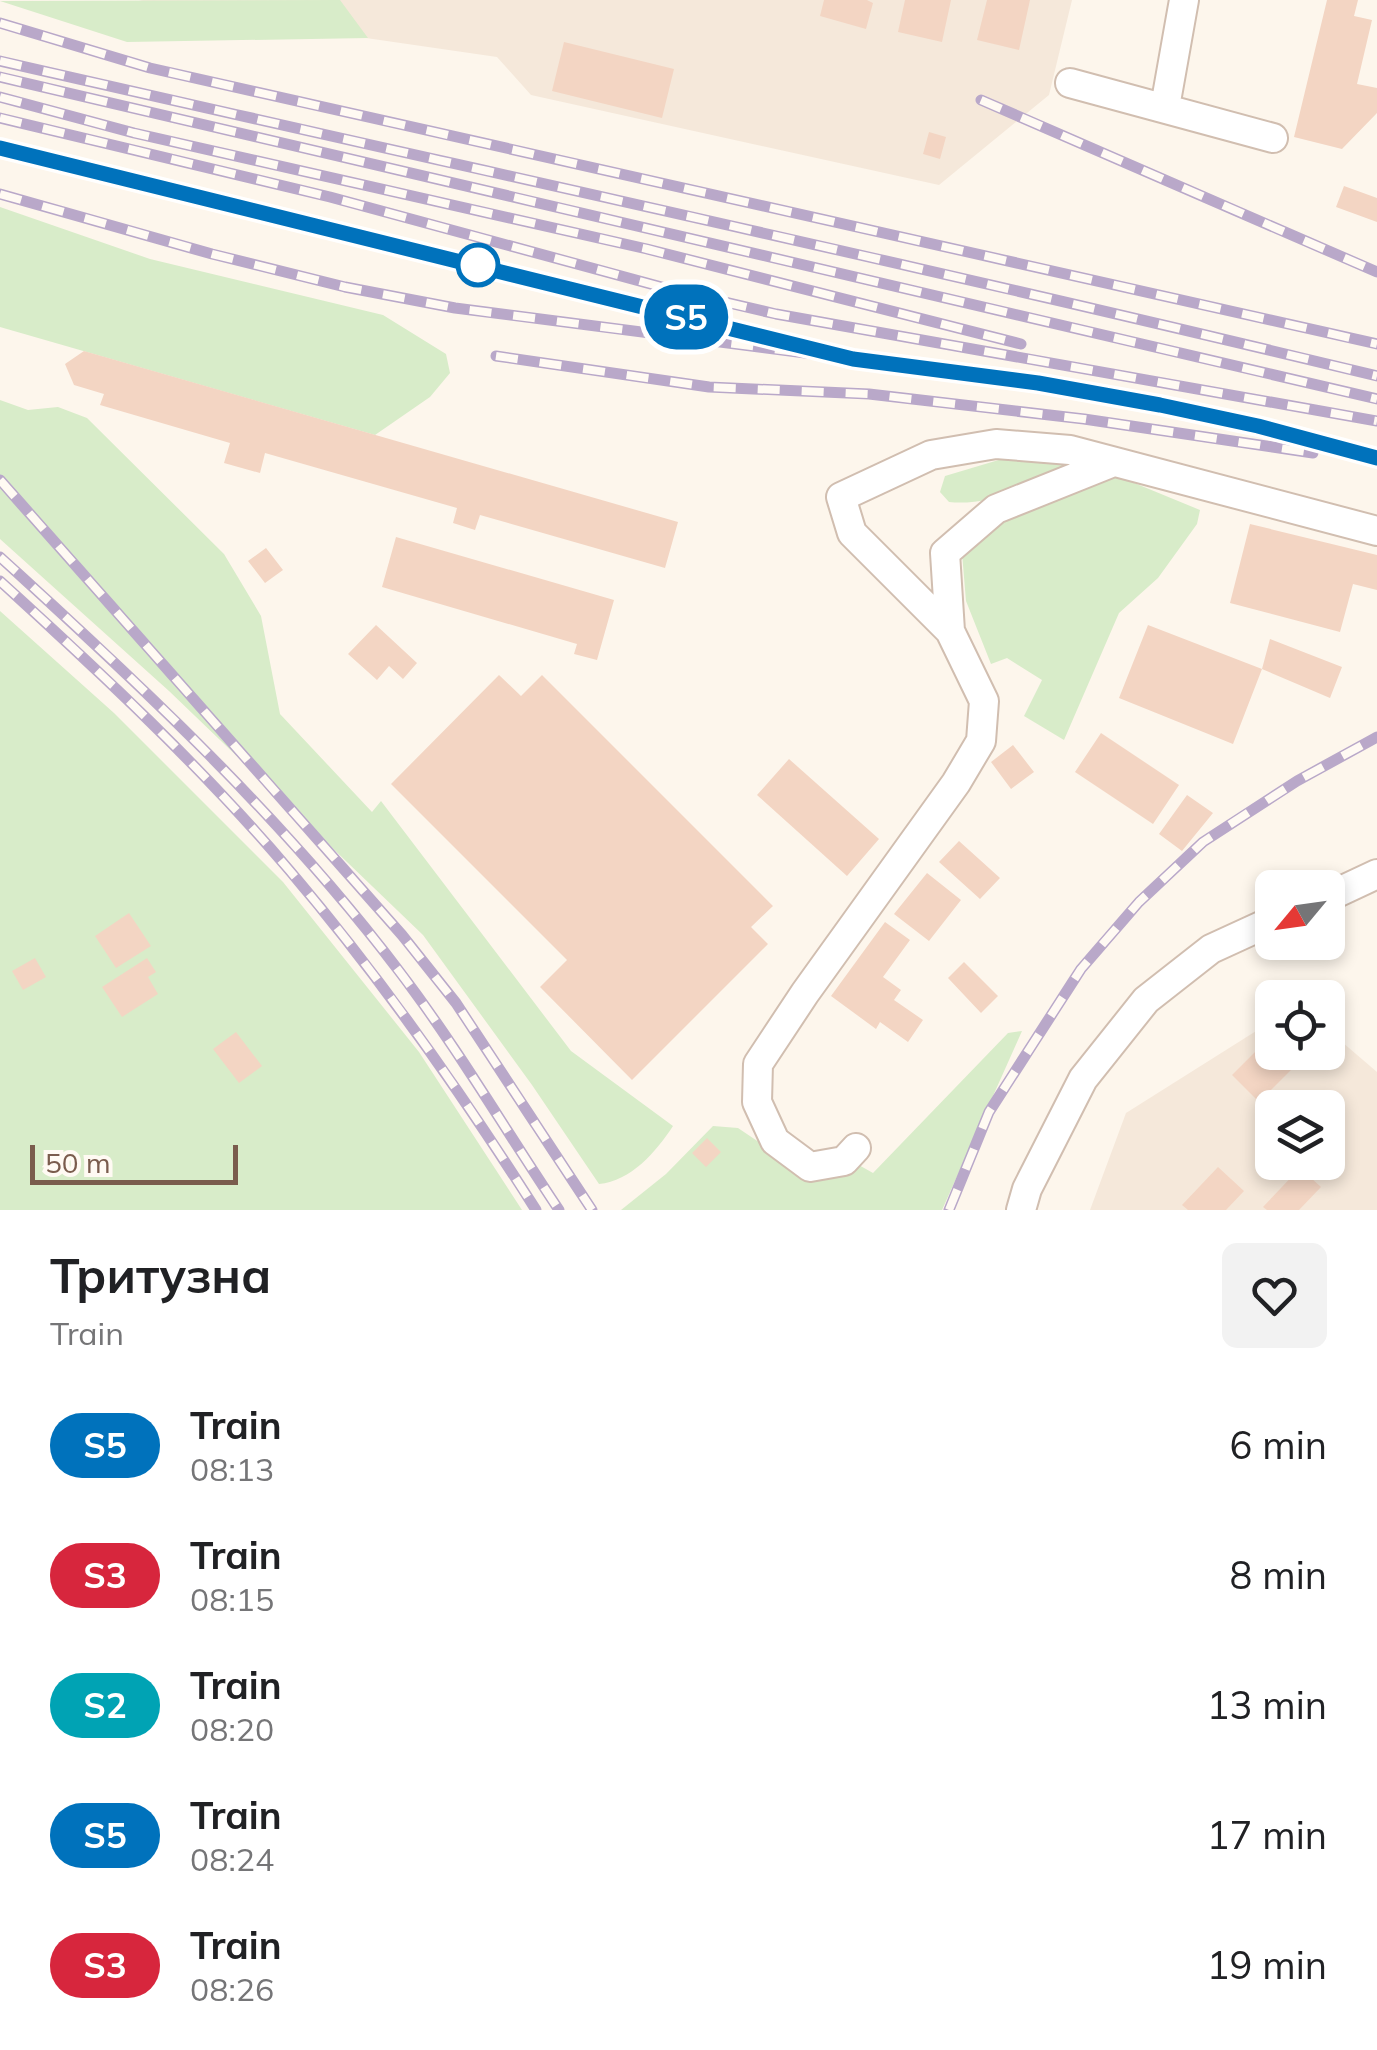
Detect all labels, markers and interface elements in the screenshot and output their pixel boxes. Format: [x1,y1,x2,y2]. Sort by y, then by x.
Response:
unlabelled marker [457,244,499,286]
line badge: S5 [641,284,731,350]
text: S5 [664,295,708,339]
north arrow [1255,870,1345,960]
map controls [1255,870,1345,1180]
button: locate [1255,980,1345,1070]
button: layers [1255,1090,1345,1180]
scale bar [30,1140,238,1184]
text: 50 m [45,1145,111,1180]
button: heart [1222,1243,1327,1348]
text: Тритузна [50,1245,271,1305]
text: Train [50,1313,124,1353]
text: Train [190,1401,282,1449]
text: 6 min [1230,1421,1327,1469]
text: S5 [83,1423,127,1467]
text: 08:13 [190,1449,274,1489]
text: Train [190,1531,282,1579]
text: 8 min [1230,1551,1327,1599]
text: S3 [83,1553,127,1597]
text: 08:15 [190,1579,274,1619]
text: Train [190,1661,282,1709]
text: 13 min [1207,1681,1327,1729]
text: S2 [83,1683,127,1727]
text: 08:20 [190,1709,274,1749]
text: Train [190,1791,282,1839]
text: 17 min [1207,1811,1327,1859]
text: S5 [83,1813,127,1857]
text: 08:24 [190,1839,274,1879]
text: Train [190,1921,282,1969]
text: 19 min [1207,1941,1327,1989]
text: S3 [83,1943,127,1987]
text: 08:26 [190,1969,274,2009]

